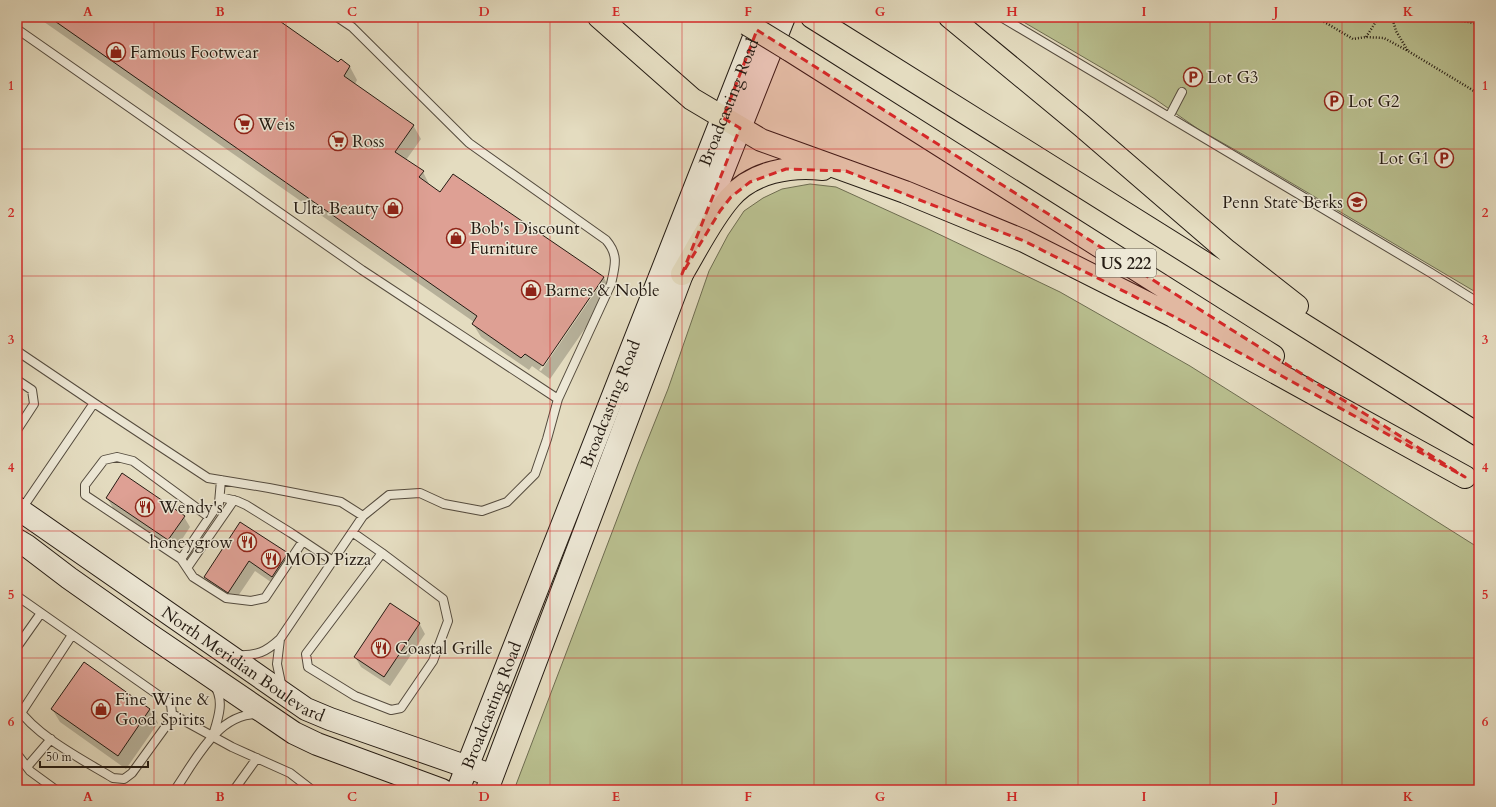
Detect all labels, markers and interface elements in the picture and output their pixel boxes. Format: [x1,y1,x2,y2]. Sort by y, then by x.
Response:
text: A [83,3,93,21]
text: B [215,3,225,21]
text: C [347,3,357,21]
text: D [478,3,490,21]
text: E [612,3,620,21]
text: F [744,3,752,21]
text: G [875,3,886,21]
text: H [1006,3,1018,21]
text: I [1141,3,1147,21]
text: J [1272,3,1279,21]
text: K [1403,3,1414,21]
street label: Broadcasting Road [693,35,764,170]
shop icon: Famous Footwear [105,41,127,63]
place label: Famous Footwear [130,41,259,64]
parking icon: Lot G3 [1182,66,1204,88]
place label: Lot G3 [1207,66,1259,89]
text: 1 [8,77,14,95]
text: 1 [1482,77,1488,95]
parking icon: Lot G2 [1323,90,1345,112]
place label: Lot G2 [1348,90,1400,113]
supermarket icon: Weis [233,113,255,135]
place label: Weis [257,113,295,136]
supermarket icon: Ross [327,130,349,152]
place label: Ross [352,130,385,153]
place label: Lot G1 [1378,147,1430,170]
parking icon: Lot G1 [1433,147,1455,169]
place label: Penn State Berks [1222,191,1343,214]
school or university icon: Penn State Berks [1346,191,1368,213]
place label: Ulta Beauty [293,197,379,220]
shop icon: Ulta Beauty [382,197,404,219]
text: 2 [8,204,15,222]
text: 2 [1482,204,1489,222]
place label: Bob's Discount Furniture [470,217,580,260]
shop icon: Bob's Discount Furniture [445,227,467,249]
road number: US 222 [1096,249,1156,277]
shop icon: Barnes & Noble [520,279,542,301]
place label: Barnes & Noble [545,279,660,302]
text: 3 [8,331,15,349]
text: 3 [1482,331,1489,349]
street label: Broadcasting Road [575,337,646,471]
text: 4 [8,459,15,477]
text: 4 [1482,459,1489,477]
restaurant icon: Wendy's [134,496,156,518]
place label: Wendy's [158,496,223,519]
place label: honeygrow [150,531,233,554]
restaurant icon: honeygrow [236,531,258,553]
restaurant icon: MOD Pizza [260,548,282,570]
place label: MOD Pizza [285,548,372,571]
text: 5 [8,586,14,604]
text: 5 [1482,586,1488,604]
street label: North Meridian Boulevard [157,601,328,728]
restaurant icon: Coastal Grille [370,637,392,659]
place label: Coastal Grille [395,637,493,660]
street label: Broadcasting Road [456,638,527,773]
place label: Fine Wine & Good Spirits [115,688,210,731]
shop icon: Fine Wine & Good Spirits [90,698,112,720]
text: 6 [8,713,15,731]
text: 6 [1482,713,1489,731]
scale bar [40,743,148,769]
text: 50 m [46,749,73,765]
text: A [83,788,93,806]
text: B [215,788,225,806]
text: C [347,788,357,806]
text: D [478,788,490,806]
text: E [612,788,620,806]
text: F [744,788,752,806]
text: G [875,788,886,806]
text: H [1006,788,1018,806]
text: I [1141,788,1147,806]
text: J [1272,788,1279,806]
text: K [1403,788,1414,806]

